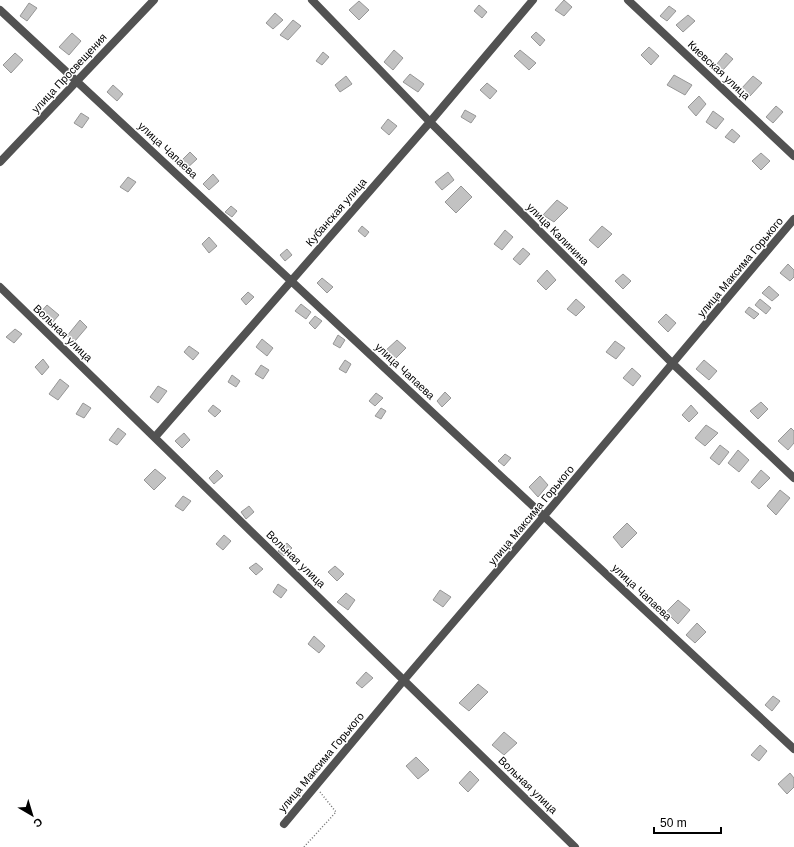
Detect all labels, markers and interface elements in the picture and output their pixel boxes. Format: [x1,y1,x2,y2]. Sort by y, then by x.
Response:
street label: улица Просвещения [29,31,109,115]
street label: Киевская улица [686,38,753,102]
street label: улица Чапаева [136,119,201,181]
street label: Кубанская улица [303,175,369,248]
street label: улица Калинина [524,200,592,268]
street label: улица Максима Горького [695,215,785,319]
street label: Вольная улица [31,302,95,365]
street label: улица Чапаева [373,340,438,402]
street label: улица Максима Горького [486,463,576,567]
street label: Вольная улица [264,528,328,591]
street label: улица Чапаева [610,561,675,623]
street label: улица Максима Горького [276,710,366,814]
street label: Вольная улица [496,754,560,817]
north arrow [12,795,52,835]
scale bar [654,809,721,835]
text: С [31,816,45,830]
text: 50 m [660,816,687,830]

